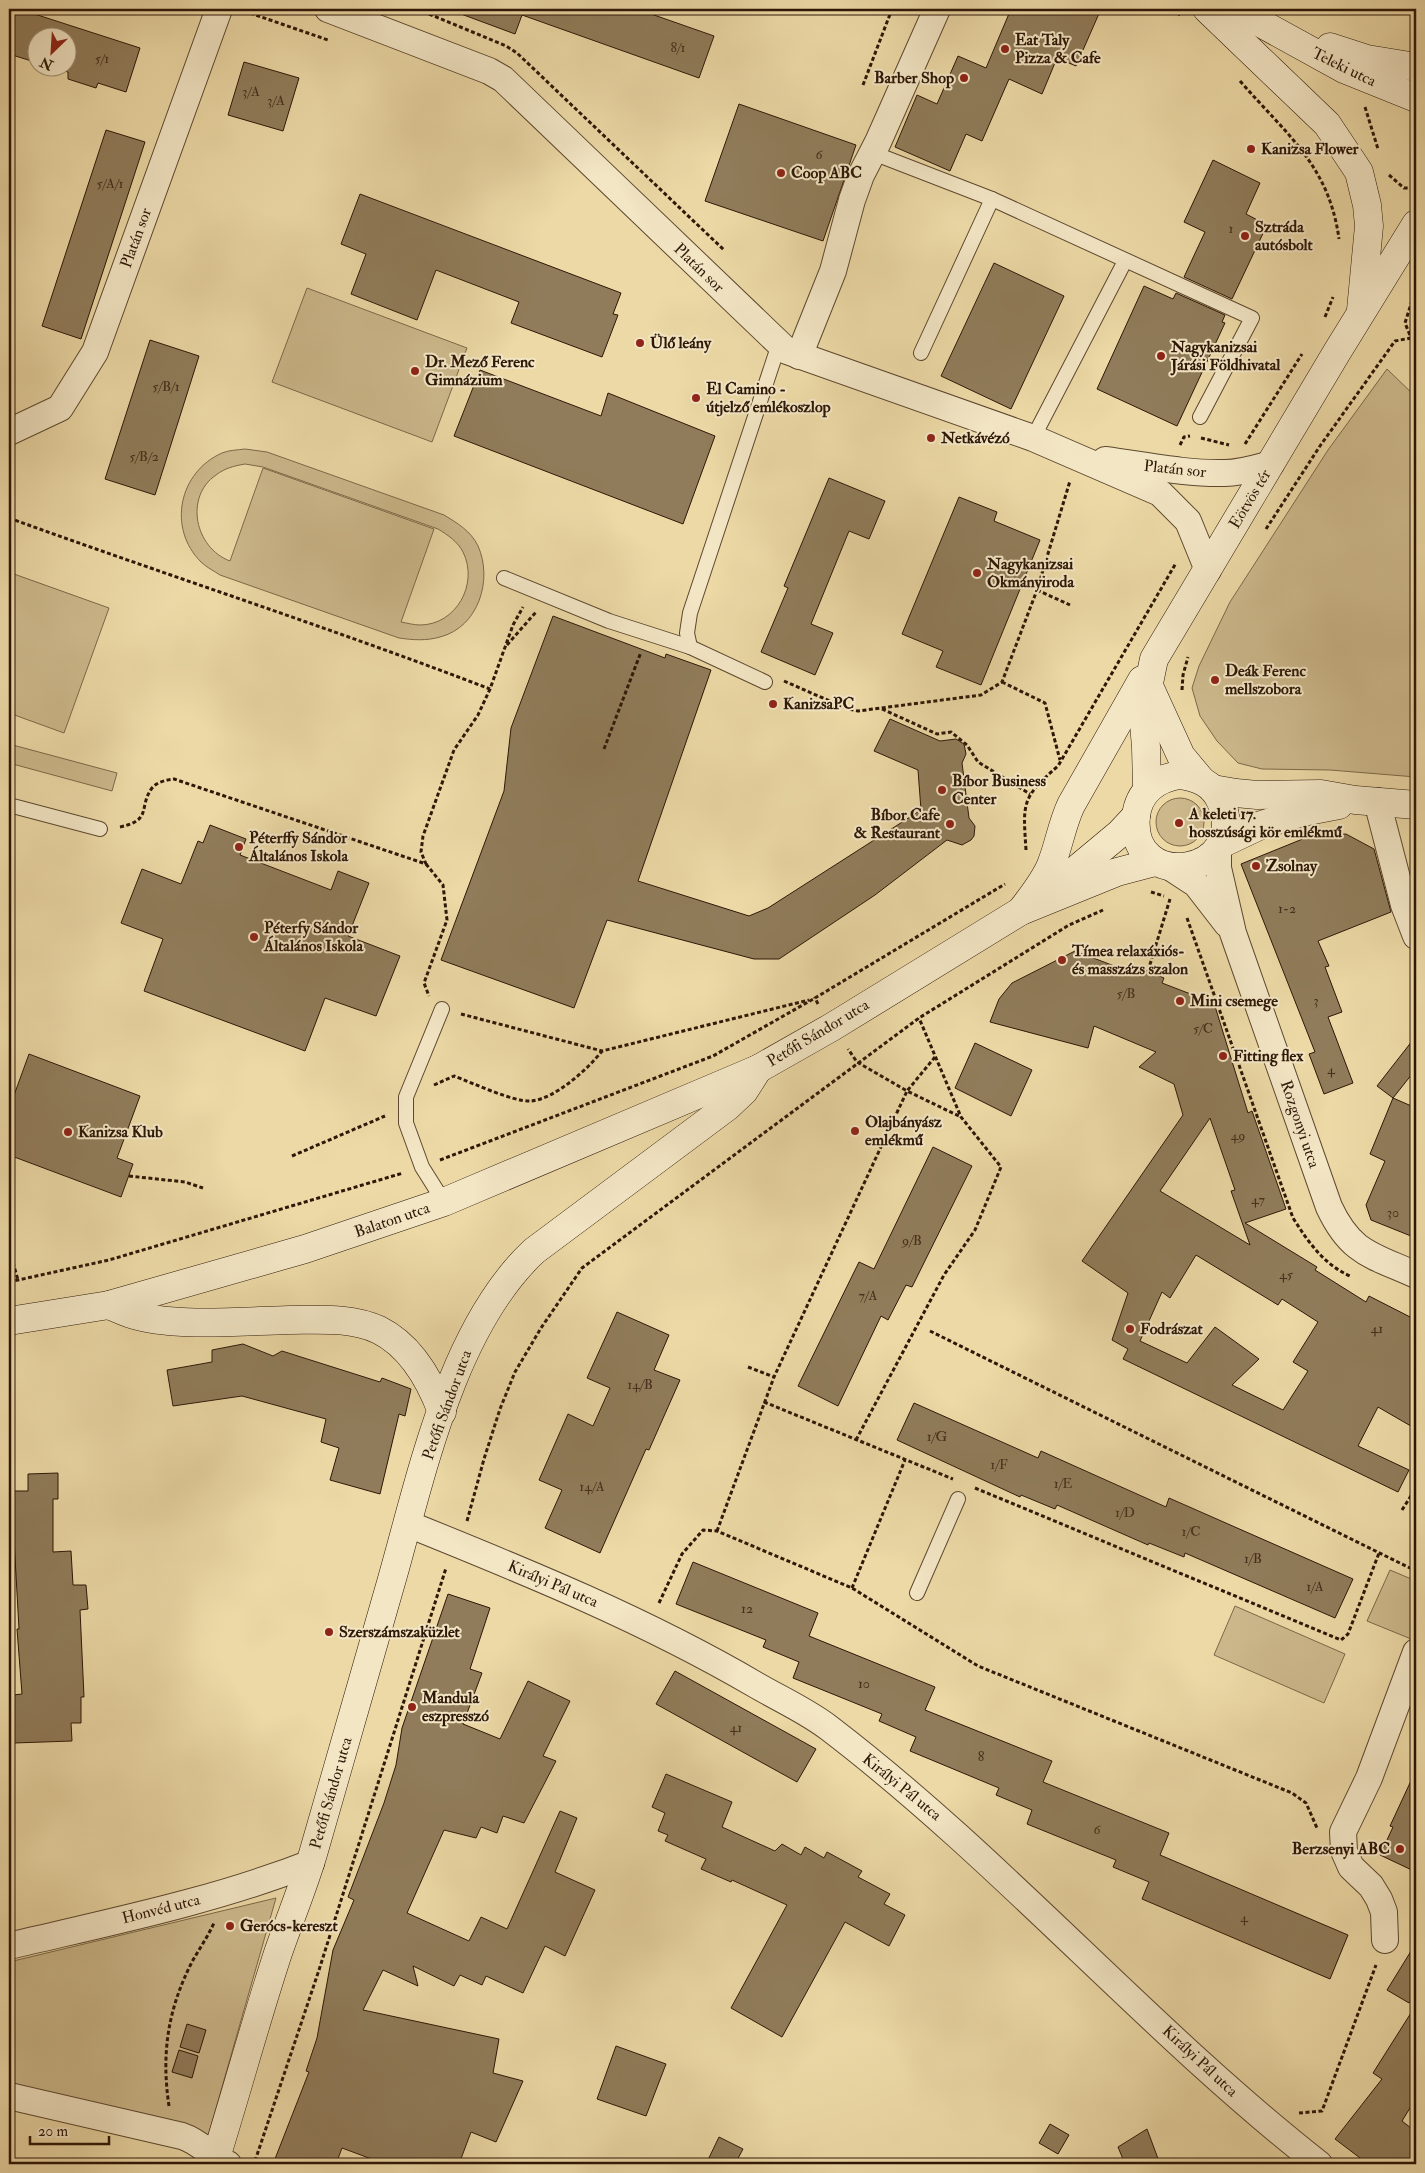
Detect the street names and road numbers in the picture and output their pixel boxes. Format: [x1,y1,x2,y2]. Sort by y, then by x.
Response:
street label: Teleki utca [1309,43,1380,91]
street label: Platán sor [116,205,156,271]
street label: Platán sor [670,239,728,297]
street label: Platán sor [1143,456,1207,482]
street label: Eötvös tér [1225,466,1275,532]
street label: Petőfi Sándor utca [763,994,873,1071]
street label: Rozgonyi utca [1276,1078,1324,1171]
street label: Balaton utca [352,1198,433,1242]
street label: Petőfi Sándor utca [418,1347,476,1463]
street label: Királyi Pál utca [505,1556,602,1612]
street label: Petőfi Sándor utca [305,1734,357,1851]
street label: Királyi Pál utca [858,1749,946,1825]
street label: Honvéd utca [120,1890,203,1928]
street label: Királyi Pál utca [1158,2021,1242,2101]

